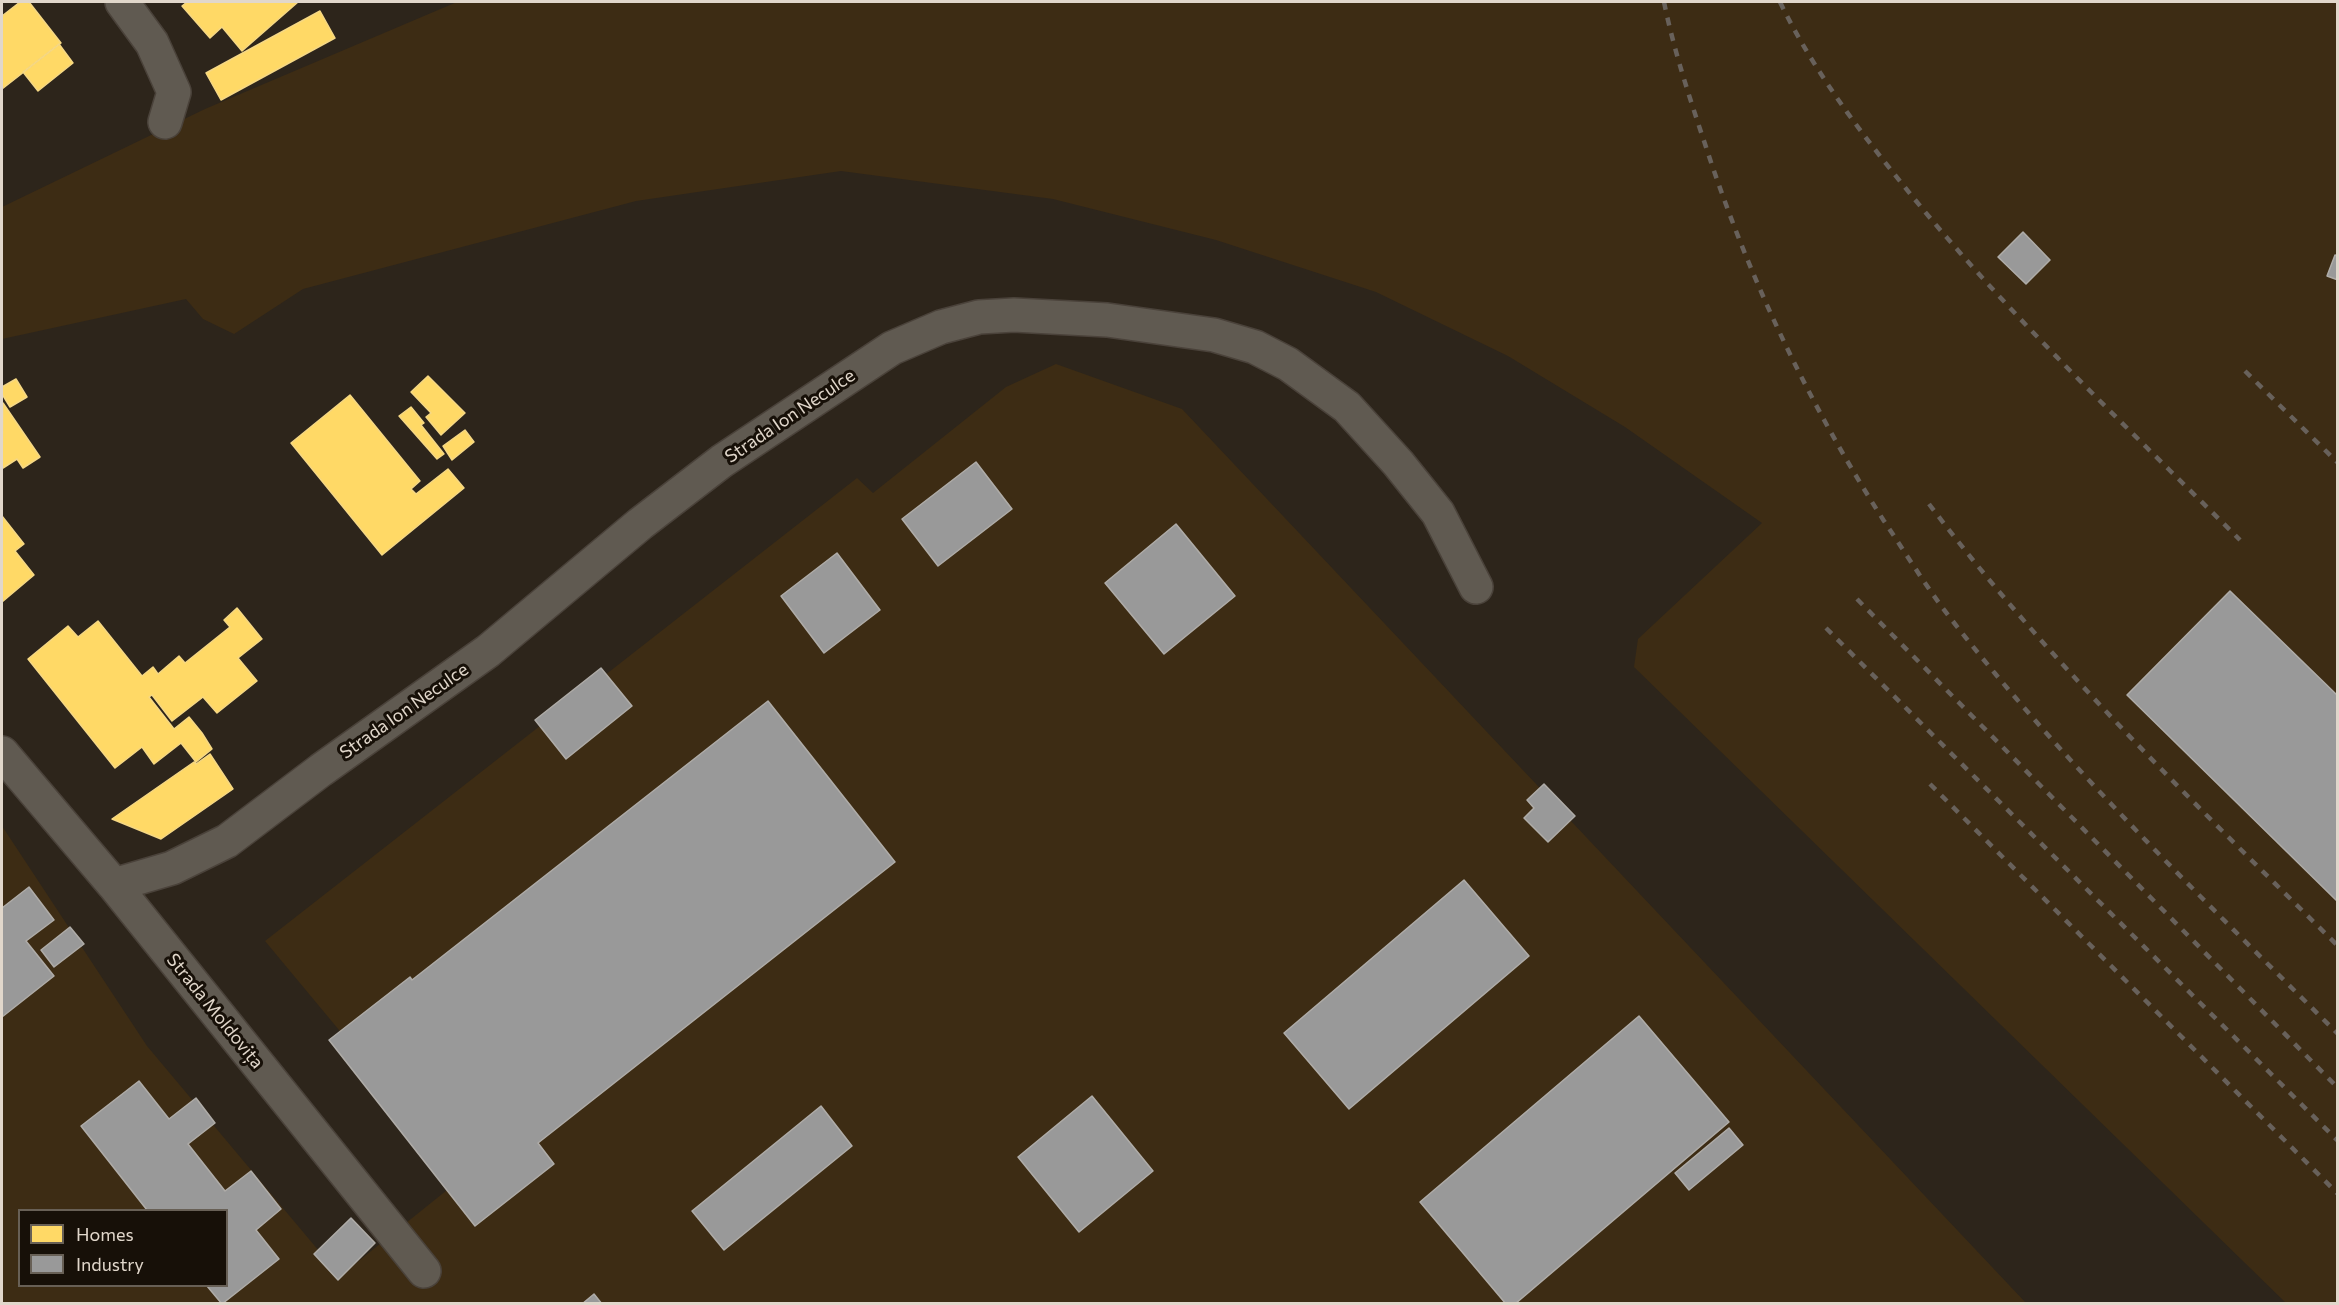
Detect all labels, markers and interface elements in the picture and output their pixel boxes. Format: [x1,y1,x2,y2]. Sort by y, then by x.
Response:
street label: Strada Ion Neculce [721,365,859,467]
street label: Strada Ion Neculce [336,659,472,763]
street label: Strada Moldovița [162,949,268,1073]
legend [18,1209,228,1287]
text: Homes [76,1223,134,1245]
text: Industry [76,1253,144,1275]

